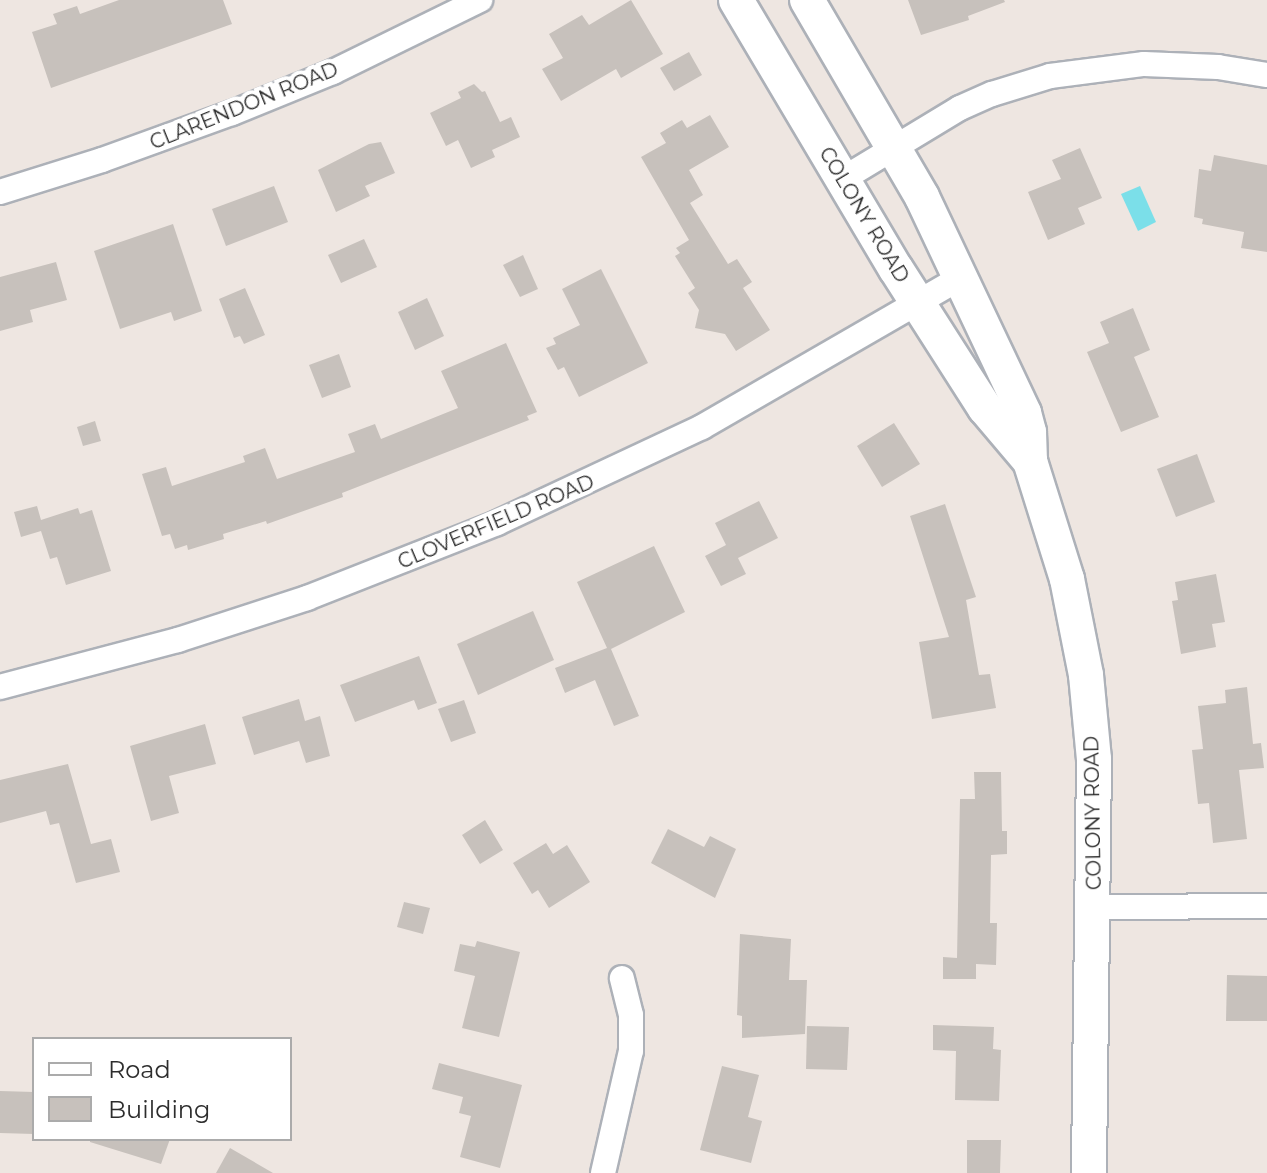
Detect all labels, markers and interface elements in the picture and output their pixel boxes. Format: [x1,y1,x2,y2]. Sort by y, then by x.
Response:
street label: CLARENDON ROAD [146,57,342,155]
street label: COLONY ROAD [814,143,914,287]
street label: CLOVERFIELD ROAD [394,470,598,574]
street label: COLONY ROAD [1080,736,1106,890]
legend [32,1037,292,1141]
text: Road [108,1055,171,1084]
text: Building [108,1095,211,1124]

